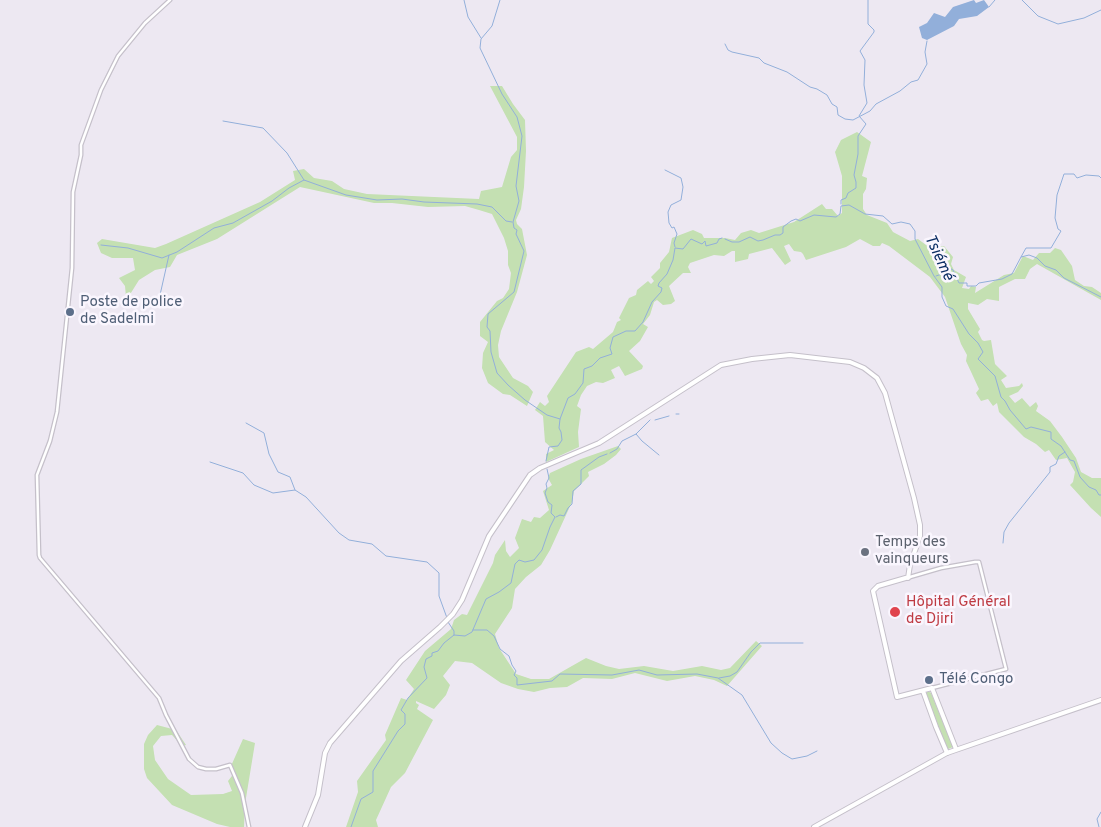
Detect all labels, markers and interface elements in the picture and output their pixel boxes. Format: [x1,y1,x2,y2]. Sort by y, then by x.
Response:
water label: Tsiémé [919,232,957,284]
place label: Poste de police de Sadelmi [80,294,182,329]
marker: Poste de police de Sadelmi [64,306,76,318]
place label: Temps des vainqueurs [875,534,949,569]
marker: Temps des vainqueurs [859,546,871,558]
place label: Hôpital Général de Djiri [906,594,1011,629]
marker: Hôpital Général de Djiri [888,605,902,619]
place label: Télé Congo [939,671,1013,689]
marker: Télé Congo [923,674,935,686]

